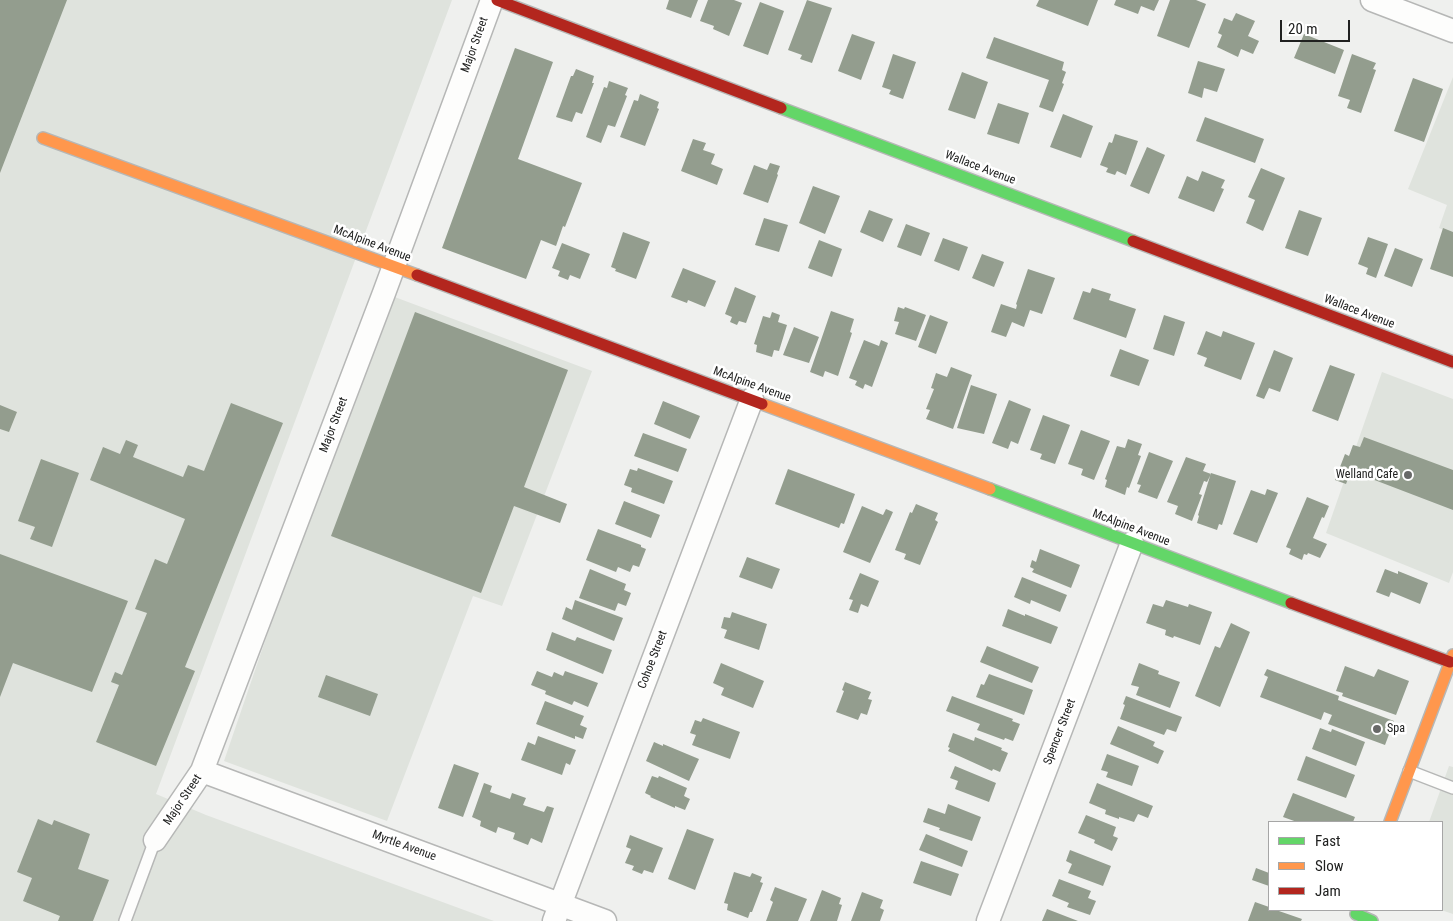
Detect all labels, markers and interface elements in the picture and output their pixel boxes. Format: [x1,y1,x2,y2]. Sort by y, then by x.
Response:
scale bar [1283,10,1353,42]
street label: Major Street [458,15,492,75]
text: 20 m [1288,20,1318,38]
street label: Wallace Avenue [943,148,1017,188]
street label: McAlpine Avenue [331,223,413,265]
street label: Wallace Avenue [1322,292,1396,332]
street label: McAlpine Avenue [711,364,793,406]
street label: Major Street [317,395,351,455]
place label: Welland Cafe [1336,468,1398,482]
marker: Welland Cafe [1402,469,1414,481]
street label: McAlpine Avenue [1090,507,1172,549]
street label: Cohoe Street [635,629,671,691]
street label: Spencer Street [1041,697,1079,767]
place label: Spa [1387,722,1405,736]
marker: Spa [1371,723,1383,735]
street label: Major Street [161,772,205,828]
legend [1268,821,1443,911]
street label: Myrtle Avenue [370,828,438,864]
text: Fast [1315,832,1340,850]
text: Slow [1315,857,1344,875]
text: Jam [1315,882,1341,900]

